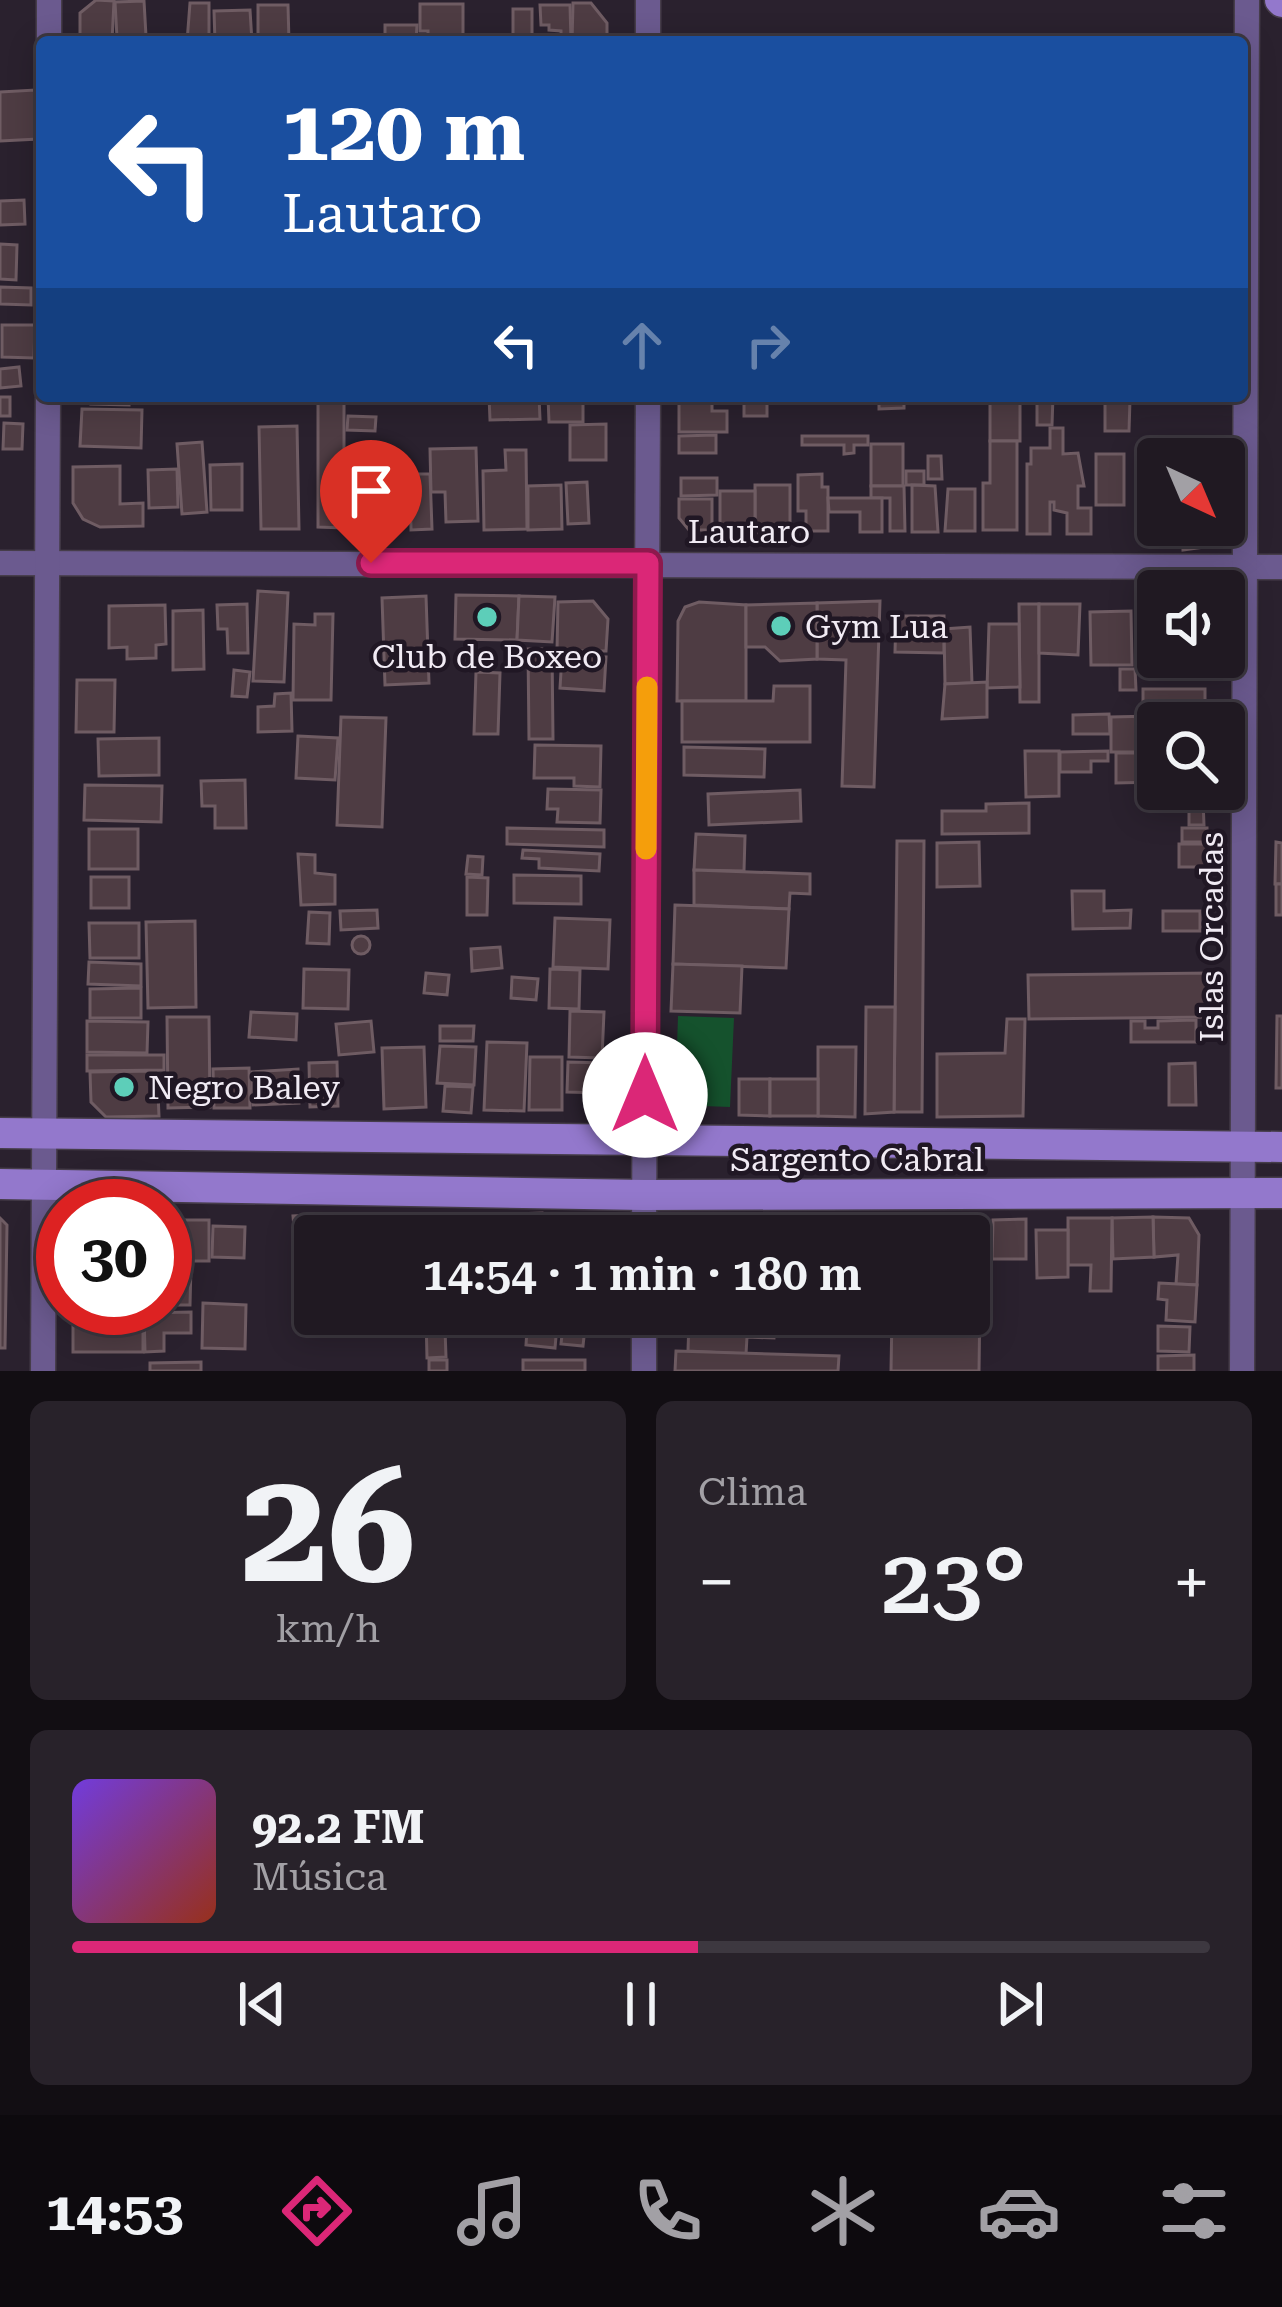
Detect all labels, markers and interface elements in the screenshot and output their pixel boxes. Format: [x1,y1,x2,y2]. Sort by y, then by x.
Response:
text: 120 m [282,82,525,180]
icon: left [84,84,240,240]
text: Lautaro [282,182,483,245]
icon: left [483,312,549,378]
icon: ahead [609,312,675,378]
icon: right [735,312,801,378]
north arrow [1137,438,1245,546]
map controls [1137,438,1245,810]
pin [320,440,422,563]
icon: arrive [338,458,404,524]
street label: Lautaro [688,512,810,551]
button: sound [1137,570,1245,678]
marker: Club de Boxeo [474,604,500,630]
place label: Gym Lua [805,607,948,646]
marker: Gym Lua [768,613,794,639]
place label: Club de Boxeo [372,637,602,676]
button: search [1137,702,1245,810]
street label: Islas Orcadas [1192,832,1231,1042]
position arrow [582,1032,708,1158]
place label: Negro Baley [148,1068,340,1107]
marker: Negro Baley [111,1074,137,1100]
street label: Sargento Cabral [730,1140,984,1179]
speed limit sign: 30 [36,1179,192,1335]
text: 14:54 · 1 min · 180 m [422,1248,862,1301]
text: 26 [241,1436,415,1619]
text: Clima [698,1469,807,1515]
text: 23° [881,1530,1027,1635]
text: − [698,1544,735,1621]
text: + [1173,1544,1210,1621]
text: km/h [276,1606,380,1652]
text: 92.2 FM [252,1801,424,1854]
text: Música [252,1854,387,1900]
icon: previous [229,1971,295,2037]
icon: pause [608,1971,674,2037]
icon: next [987,1971,1053,2037]
icon: directions [275,2169,359,2253]
icon: music [450,2169,534,2253]
icon: phone [626,2169,710,2253]
icon: climate [801,2169,885,2253]
icon: car [977,2169,1061,2253]
icon: filters [1152,2169,1236,2253]
text: 14:53 [46,2180,184,2243]

